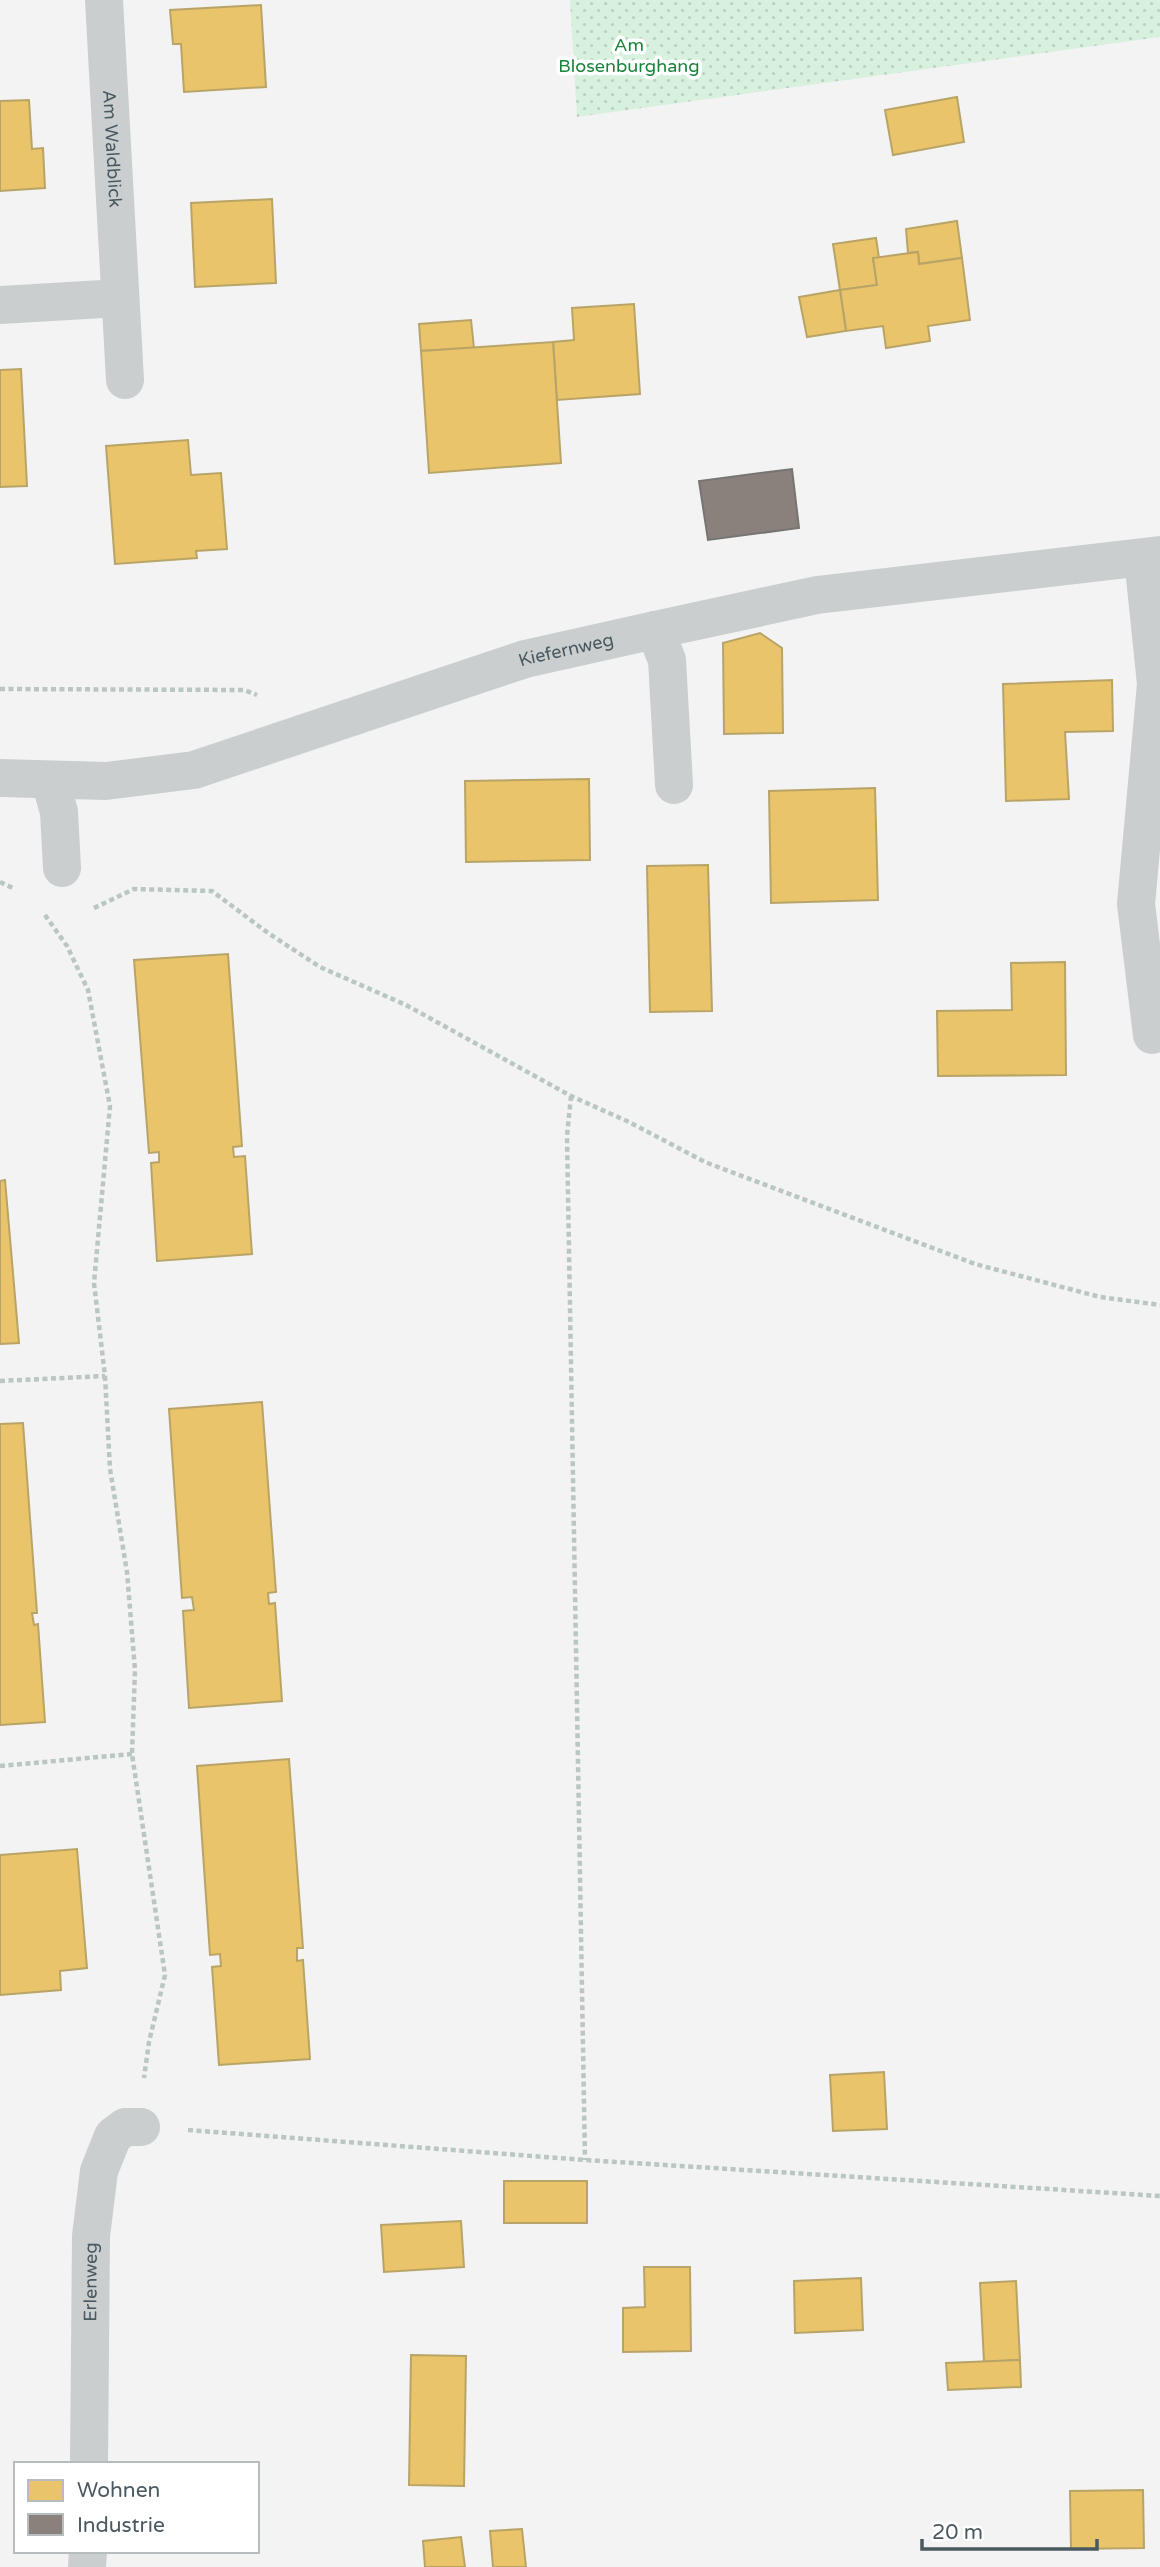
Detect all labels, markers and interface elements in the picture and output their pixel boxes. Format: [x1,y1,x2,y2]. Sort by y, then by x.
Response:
park label: Am Blosenburghang [558,34,700,77]
street label: Am Waldblick [98,89,126,208]
street label: Kiefernweg [516,629,616,671]
street label: Erlenweg [79,2242,102,2322]
legend [14,2462,259,2553]
text: Wohnen [77,2478,160,2503]
scale bar [922,2508,1097,2552]
text: Industrie [77,2513,165,2538]
text: 20 m [932,2520,983,2545]

